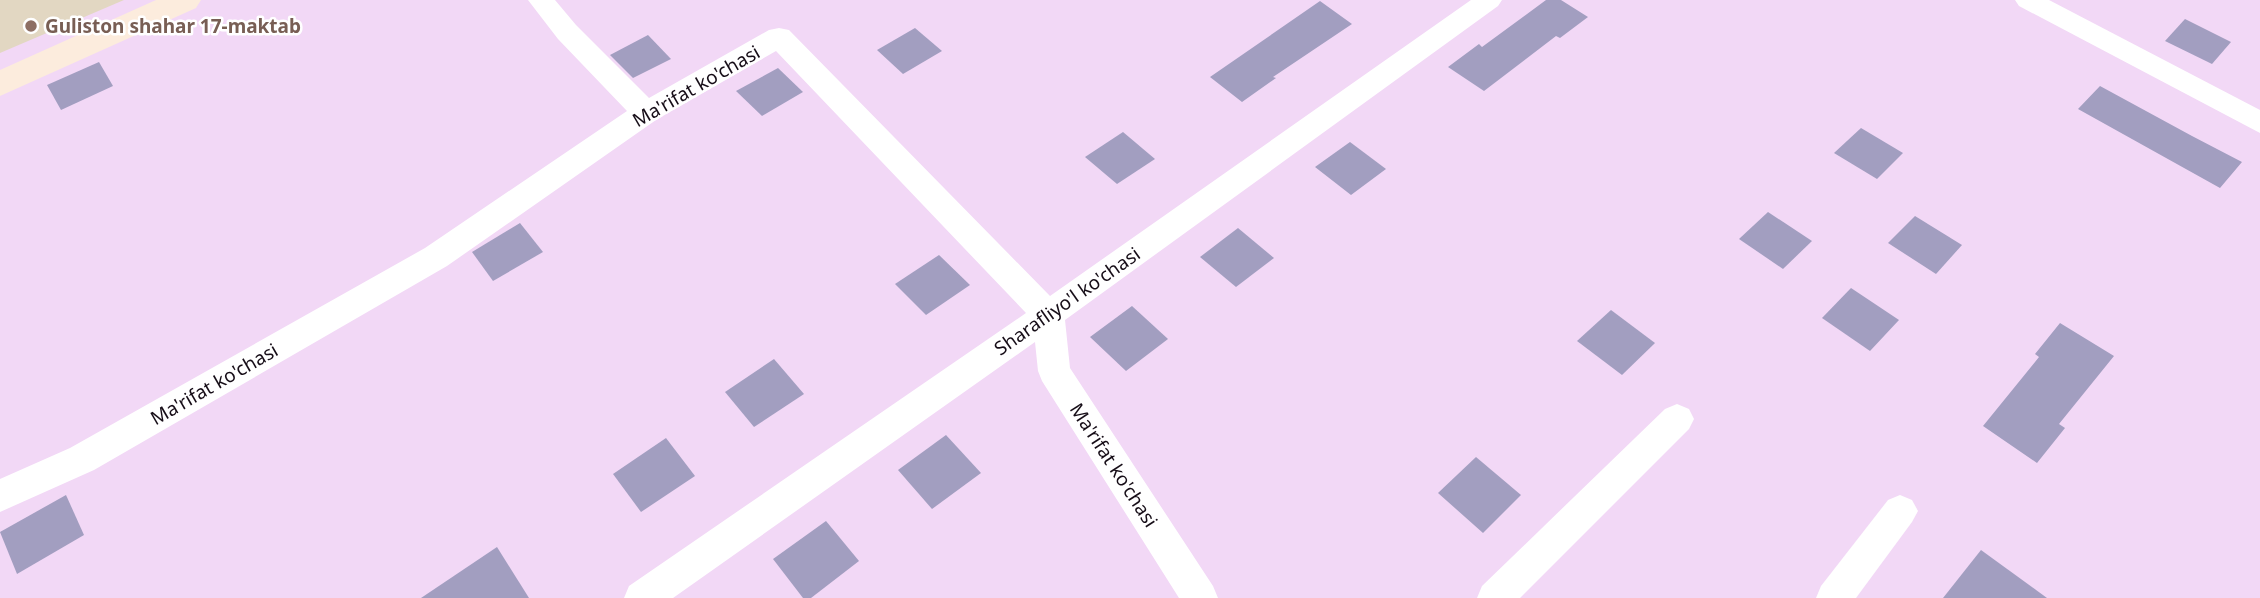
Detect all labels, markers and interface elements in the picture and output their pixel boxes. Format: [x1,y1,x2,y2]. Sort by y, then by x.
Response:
place label: Guliston shahar 17-maktab [45,13,301,39]
marker: Guliston shahar 17-maktab [23,18,39,34]
street label: Ma'rifat ko'chasi [627,39,765,133]
street label: Sharafliyo'l ko'chasi [989,241,1145,361]
street label: Ma'rifat ko'chasi [145,337,283,431]
street label: Ma'rifat ko'chasi [1064,398,1164,532]

